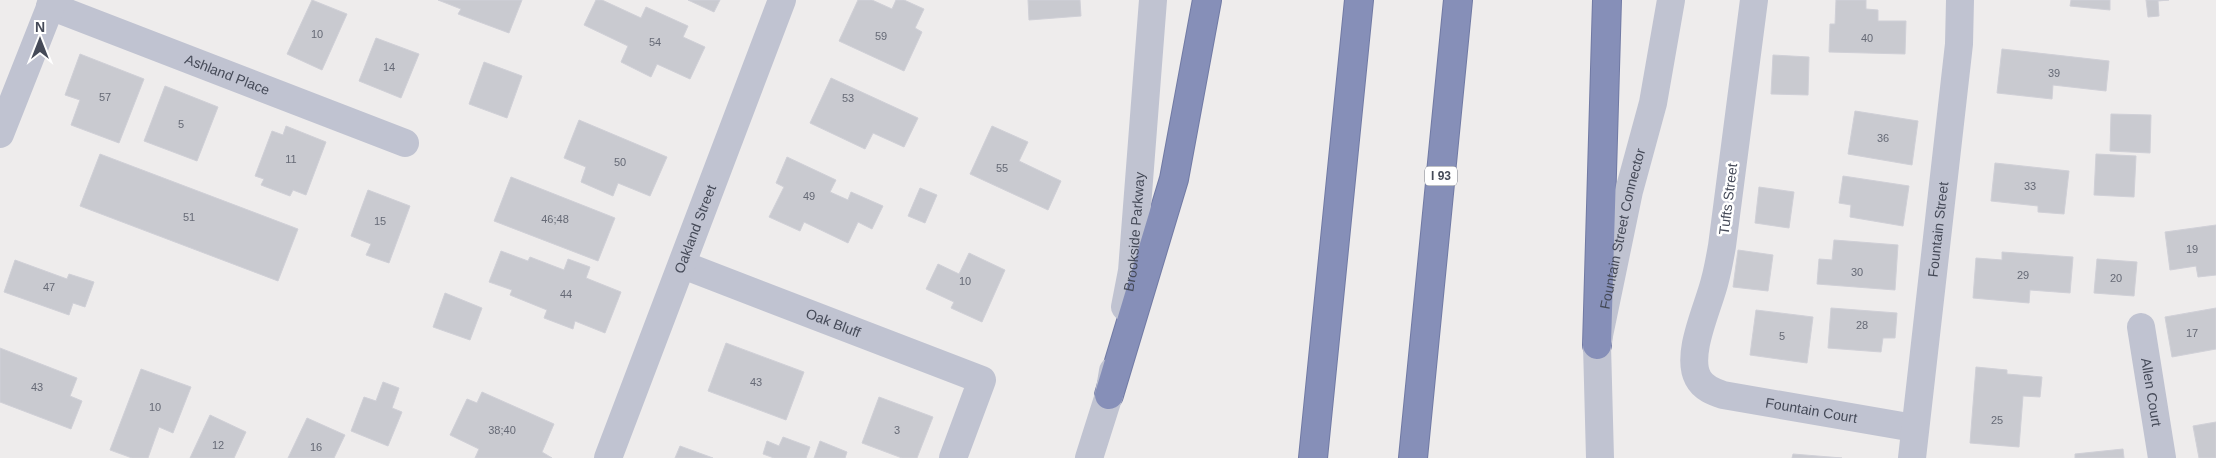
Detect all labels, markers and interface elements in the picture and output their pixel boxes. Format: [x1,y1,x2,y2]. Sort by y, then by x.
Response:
north arrow [15,15,65,65]
text: N [35,19,45,35]
house number: 10 [311,28,323,40]
house number: 59 [875,30,887,42]
house number: 40 [1861,32,1873,44]
house number: 54 [649,36,661,48]
street label: Ashland Place [183,51,272,98]
house number: 14 [383,61,395,73]
house number: 39 [2048,67,2060,79]
house number: 57 [99,91,111,103]
house number: 53 [842,92,854,104]
house number: 5 [178,118,184,130]
house number: 36 [1877,132,1889,144]
street label: Fountain Street Connector [1597,146,1648,311]
house number: 11 [285,153,297,165]
house number: 50 [614,156,626,168]
house number: 55 [996,162,1008,174]
street label: Tufts Street [1716,162,1740,236]
road number: I 93 [1425,167,1457,186]
street label: Brookside Parkway [1120,171,1148,293]
house number: 33 [2024,180,2036,192]
street label: Fountain Street [1925,181,1951,278]
street label: Oakland Street [671,182,719,276]
house number: 49 [803,190,815,202]
house number: 51 [183,211,195,223]
house number: 46;48 [541,213,569,225]
house number: 15 [374,215,386,227]
house number: 19 [2186,243,2198,255]
house number: 30 [1851,266,1863,278]
house number: 29 [2017,269,2029,281]
house number: 20 [2110,272,2122,284]
house number: 10 [959,275,971,287]
house number: 47 [43,281,55,293]
house number: 44 [560,288,572,300]
street label: Oak Bluff [804,305,863,341]
house number: 28 [1856,319,1868,331]
house number: 17 [2186,327,2198,339]
house number: 5 [1779,330,1785,342]
street label: Allen Court [2138,357,2165,428]
house number: 43 [750,376,762,388]
house number: 43 [31,381,43,393]
street label: Fountain Court [1764,394,1859,426]
house number: 10 [149,401,161,413]
house number: 25 [1991,414,2003,426]
house number: 38;40 [488,424,516,436]
house number: 3 [894,424,900,436]
house number: 12 [212,439,224,451]
house number: 16 [310,441,322,453]

